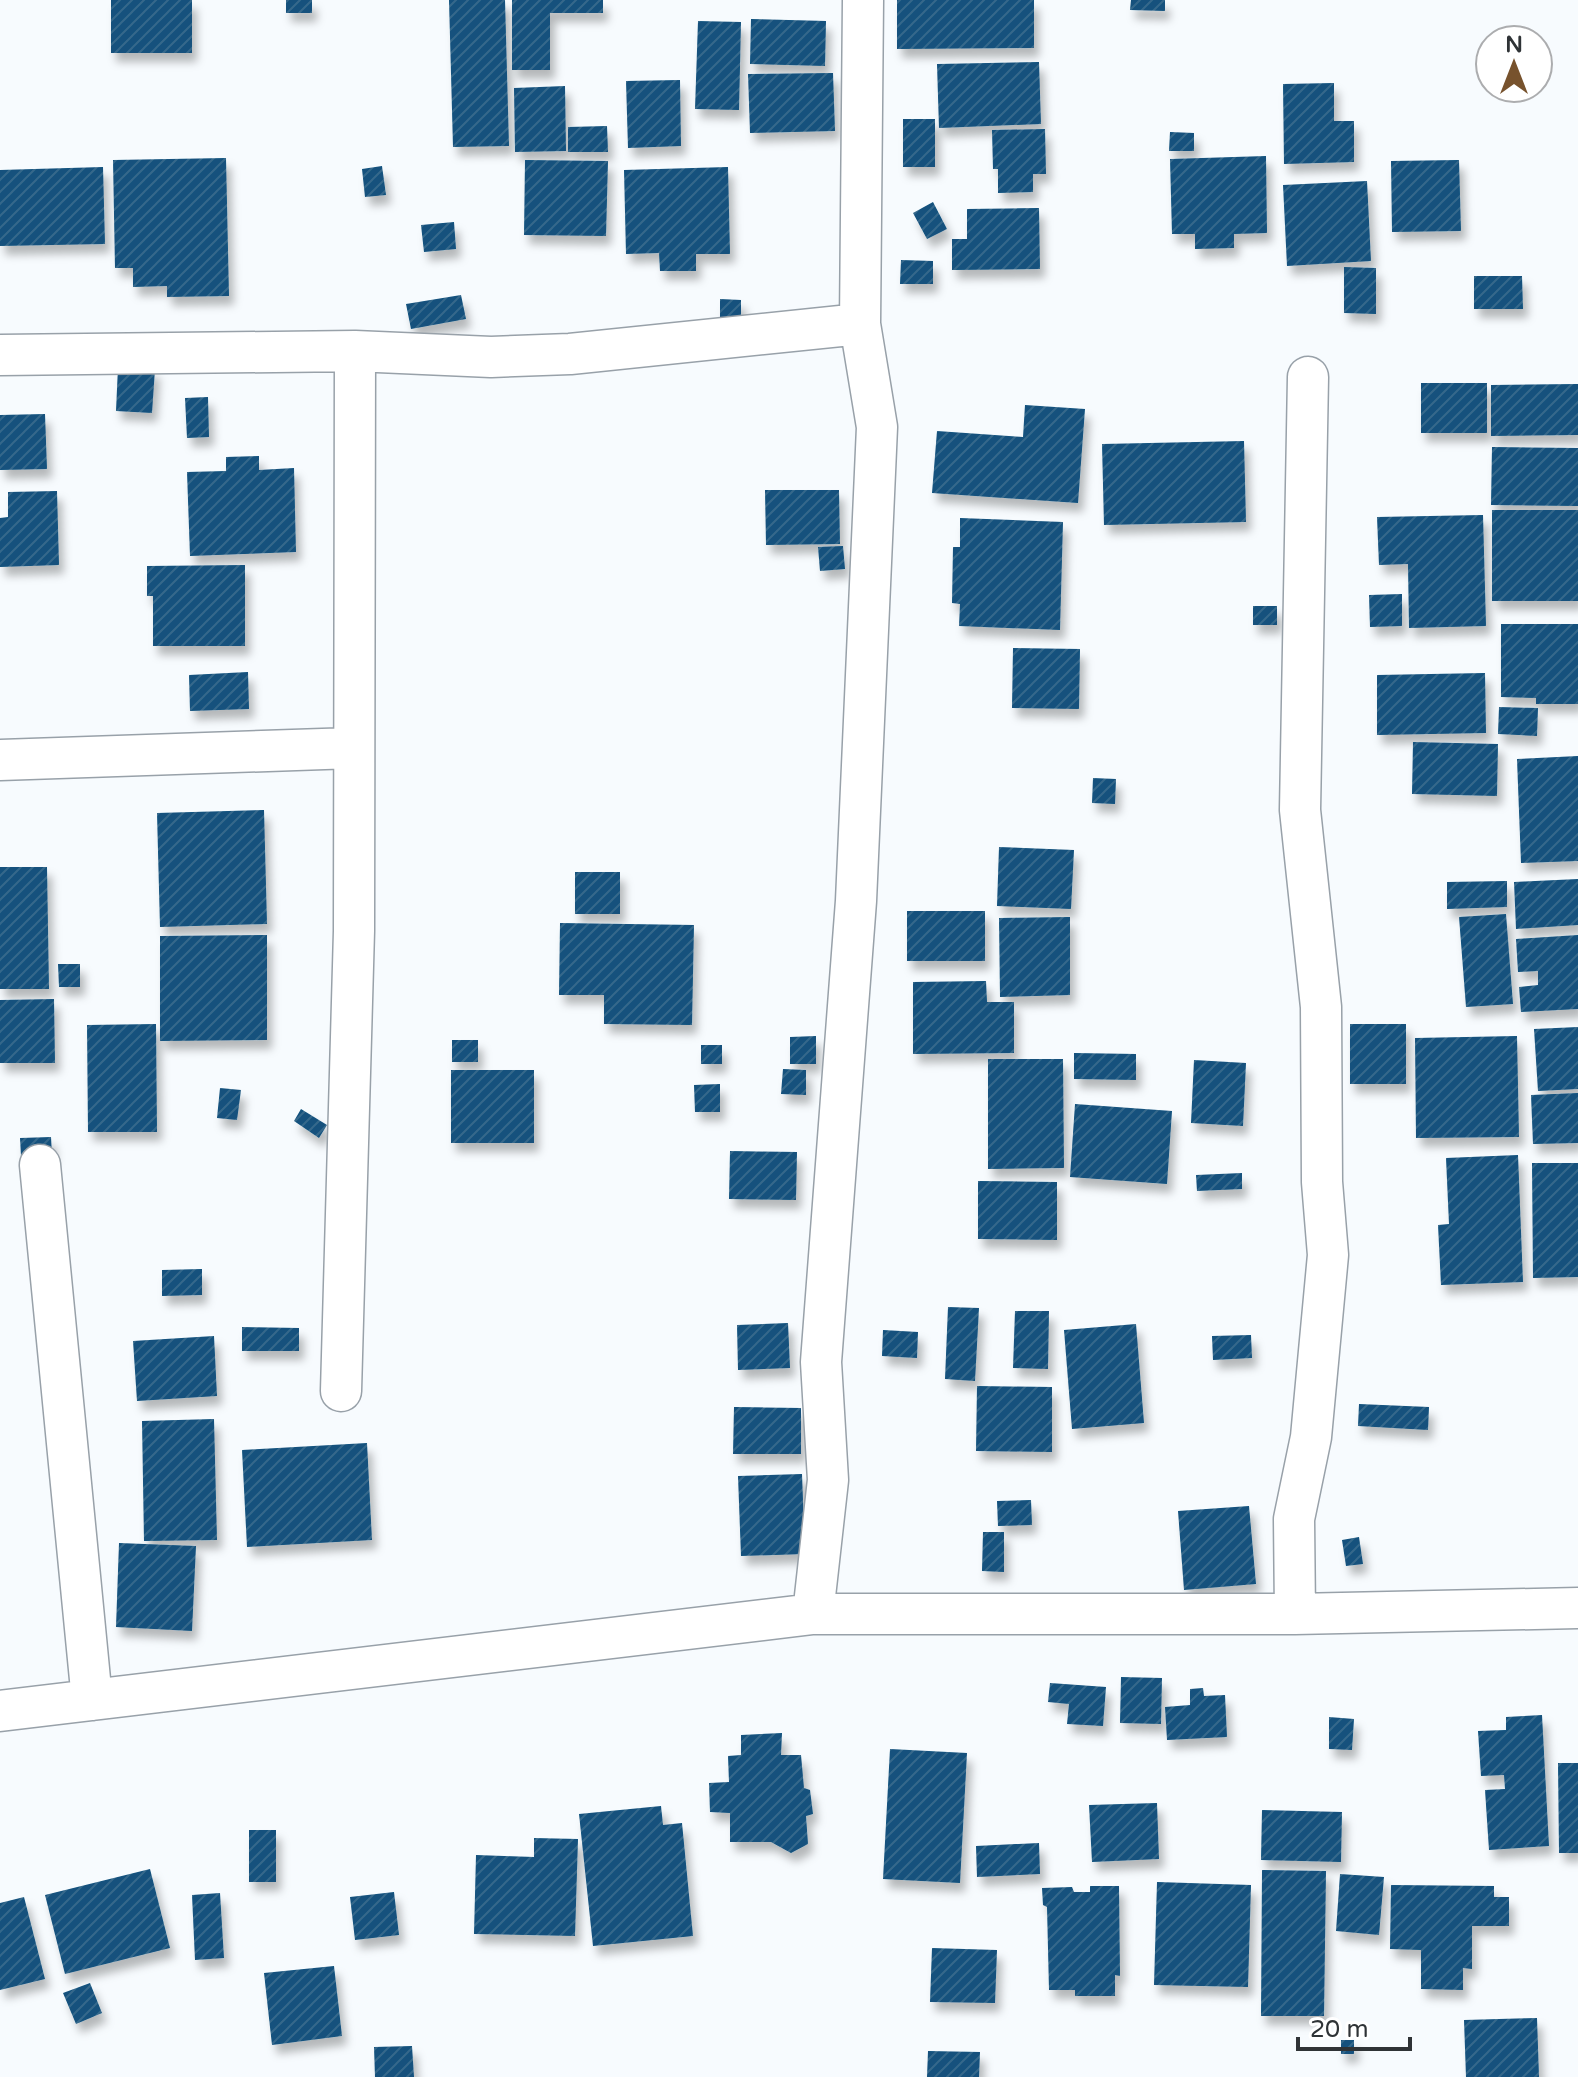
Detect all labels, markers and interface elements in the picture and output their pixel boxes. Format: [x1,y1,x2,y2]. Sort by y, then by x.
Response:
north arrow [1474,24,1554,104]
text: N [1505,32,1523,58]
scale bar [1298,2001,1410,2051]
text: 20 m [1310,2015,1368,2044]

